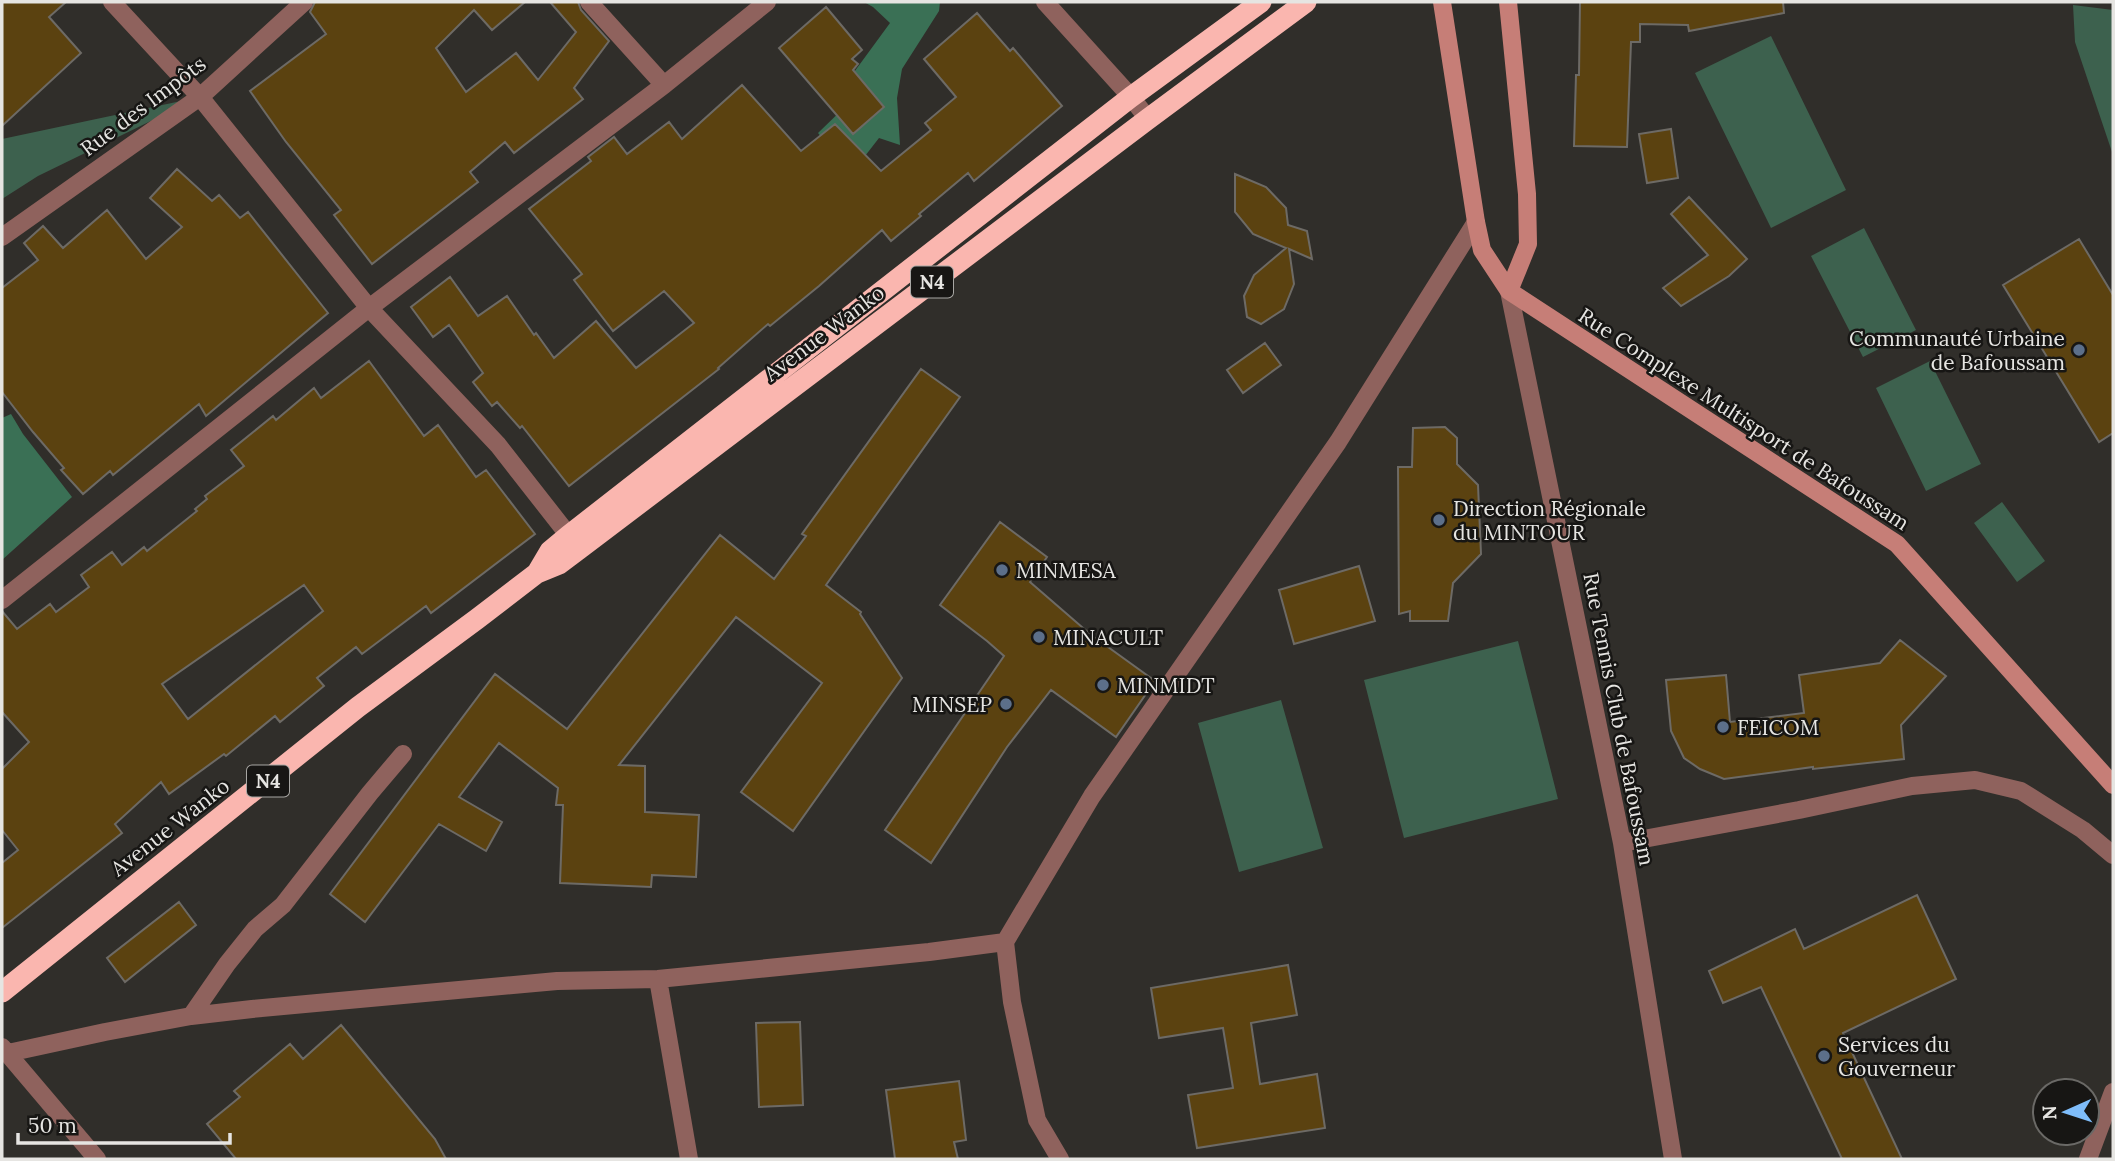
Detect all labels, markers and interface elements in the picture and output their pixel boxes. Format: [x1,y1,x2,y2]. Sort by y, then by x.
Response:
street label: Rue des Impôts [75,50,211,162]
road number: N4 [911,266,953,298]
street label: Avenue Wanko [758,279,890,388]
street label: Rue Complexe Multisport de Bafoussam [1574,302,1915,536]
place label: Communauté Urbaine de Bafoussam [1849,325,2065,376]
marker: Communauté Urbaine de Bafoussam [2071,342,2087,358]
place label: Direction Régionale du MINTOUR [1453,495,1646,546]
marker: Direction Régionale du MINTOUR [1431,512,1447,528]
place label: MINMESA [1016,557,1117,584]
marker: MINMESA [994,562,1010,578]
street label: Rue Tennis Club de Bafoussam [1577,570,1661,868]
place label: MINACULT [1053,624,1163,651]
marker: MINACULT [1031,629,1047,645]
place label: MINMIDT [1117,672,1215,699]
marker: MINMIDT [1095,677,1111,693]
place label: MINSEP [912,691,992,718]
marker: MINSEP [998,696,1014,712]
place label: FEICOM [1737,714,1819,741]
marker: FEICOM [1715,719,1731,735]
road number: N4 [247,766,289,796]
street label: Avenue Wanko [104,772,235,883]
place label: Services du Gouverneur [1838,1031,1955,1082]
marker: Services du Gouverneur [1816,1048,1832,1064]
north arrow [2031,1077,2101,1147]
scale bar [18,1102,229,1146]
text: N [2037,1105,2061,1121]
text: 50 m [28,1112,77,1139]

